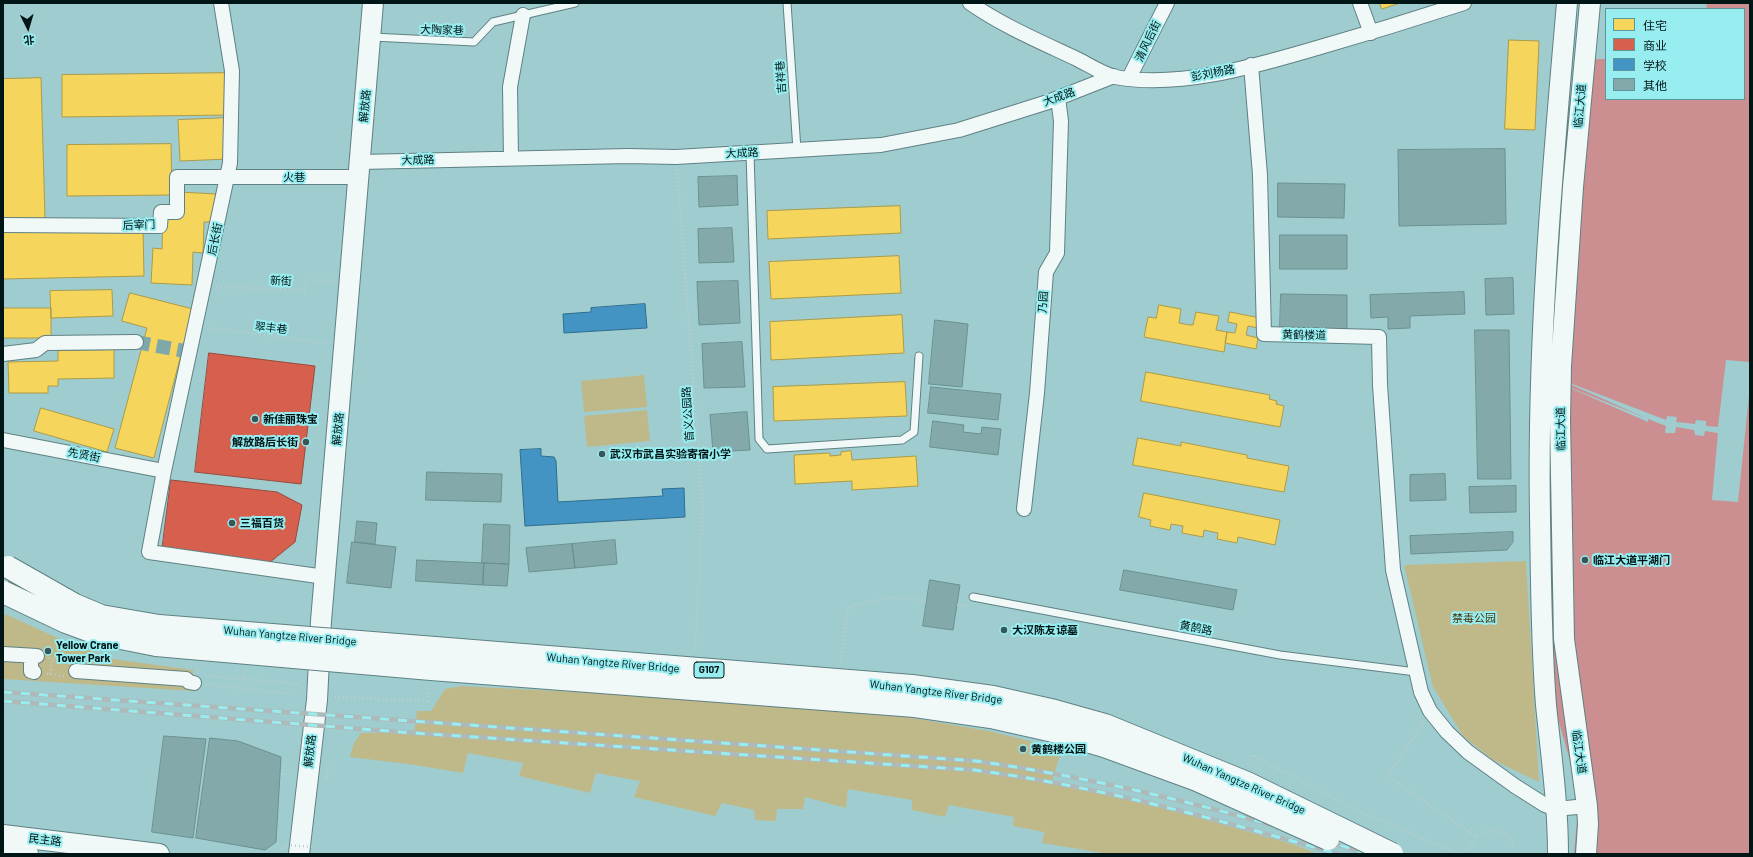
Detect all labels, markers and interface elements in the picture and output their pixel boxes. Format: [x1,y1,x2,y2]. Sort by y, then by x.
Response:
north arrow [8,8,48,48]
legend [1605,8,1745,100]
street label: 清风后街 [1132,18,1164,64]
text: 住宅 [1643,18,1667,32]
street label: 大陶家巷 [420,23,464,37]
text: 北 [23,33,35,47]
text: 商业 [1643,38,1667,52]
text: 学校 [1643,58,1667,72]
street label: 吉祥巷 [773,60,789,94]
street label: 彭刘杨路 [1190,62,1236,84]
text: 其他 [1643,78,1667,92]
street label: 临江大道 [1572,84,1588,128]
street label: 大成路 [1041,85,1077,109]
street label: 解放路 [357,89,373,123]
street label: 大成路 [725,146,759,160]
street label: 大成路 [401,153,435,167]
street label: 火巷 [283,170,305,184]
street label: 后宰门 [122,218,156,232]
street label: 后长街 [205,221,225,257]
street label: 新街 [270,274,292,288]
street label: 乃园 [1036,291,1050,313]
street label: 翠丰巷 [254,319,288,337]
street label: 黄鹤楼道 [1282,328,1326,342]
street label: 首义公园路 [679,386,697,442]
street label: 临江大道 [1554,407,1568,451]
place label: 新佳丽珠宝 [263,412,318,426]
street label: 解放路 [330,412,346,446]
marker: 新佳丽珠宝 [250,414,260,424]
place label: 解放路后长街 [232,435,298,449]
marker: 解放路后长街 [301,437,311,447]
street label: 先贤街 [67,445,101,465]
place label: 武汉市武昌实验寄宿小学 [610,447,731,461]
marker: 武汉市武昌实验寄宿小学 [597,449,607,459]
place label: 三福百货 [240,516,284,530]
marker: 三福百货 [227,518,237,528]
place label: 临江大道平湖门 [1593,553,1670,567]
marker: 临江大道平湖门 [1580,555,1590,565]
park label: 禁毒公园 [1452,611,1496,625]
street label: 黄鹄路 [1179,618,1213,638]
place label: 大汉陈友谅墓 [1012,623,1078,637]
street label: Wuhan Yangtze River Bridge [223,624,357,648]
marker: 大汉陈友谅墓 [999,625,1009,635]
place label: Yellow Crane Tower Park [56,638,119,664]
marker: Yellow Crane Tower Park [43,646,53,656]
street label: Wuhan Yangtze River Bridge [546,651,680,675]
road number: G107 [694,662,724,678]
street label: Wuhan Yangtze River Bridge [869,677,1003,707]
street label: 临江大道 [1569,729,1589,775]
street label: 解放路 [301,734,319,768]
place label: 黄鹤楼公园 [1031,742,1086,756]
marker: 黄鹤楼公园 [1018,744,1028,754]
street label: Wuhan Yangtze River Bridge [1180,751,1308,817]
street label: 民主路 [28,831,62,849]

